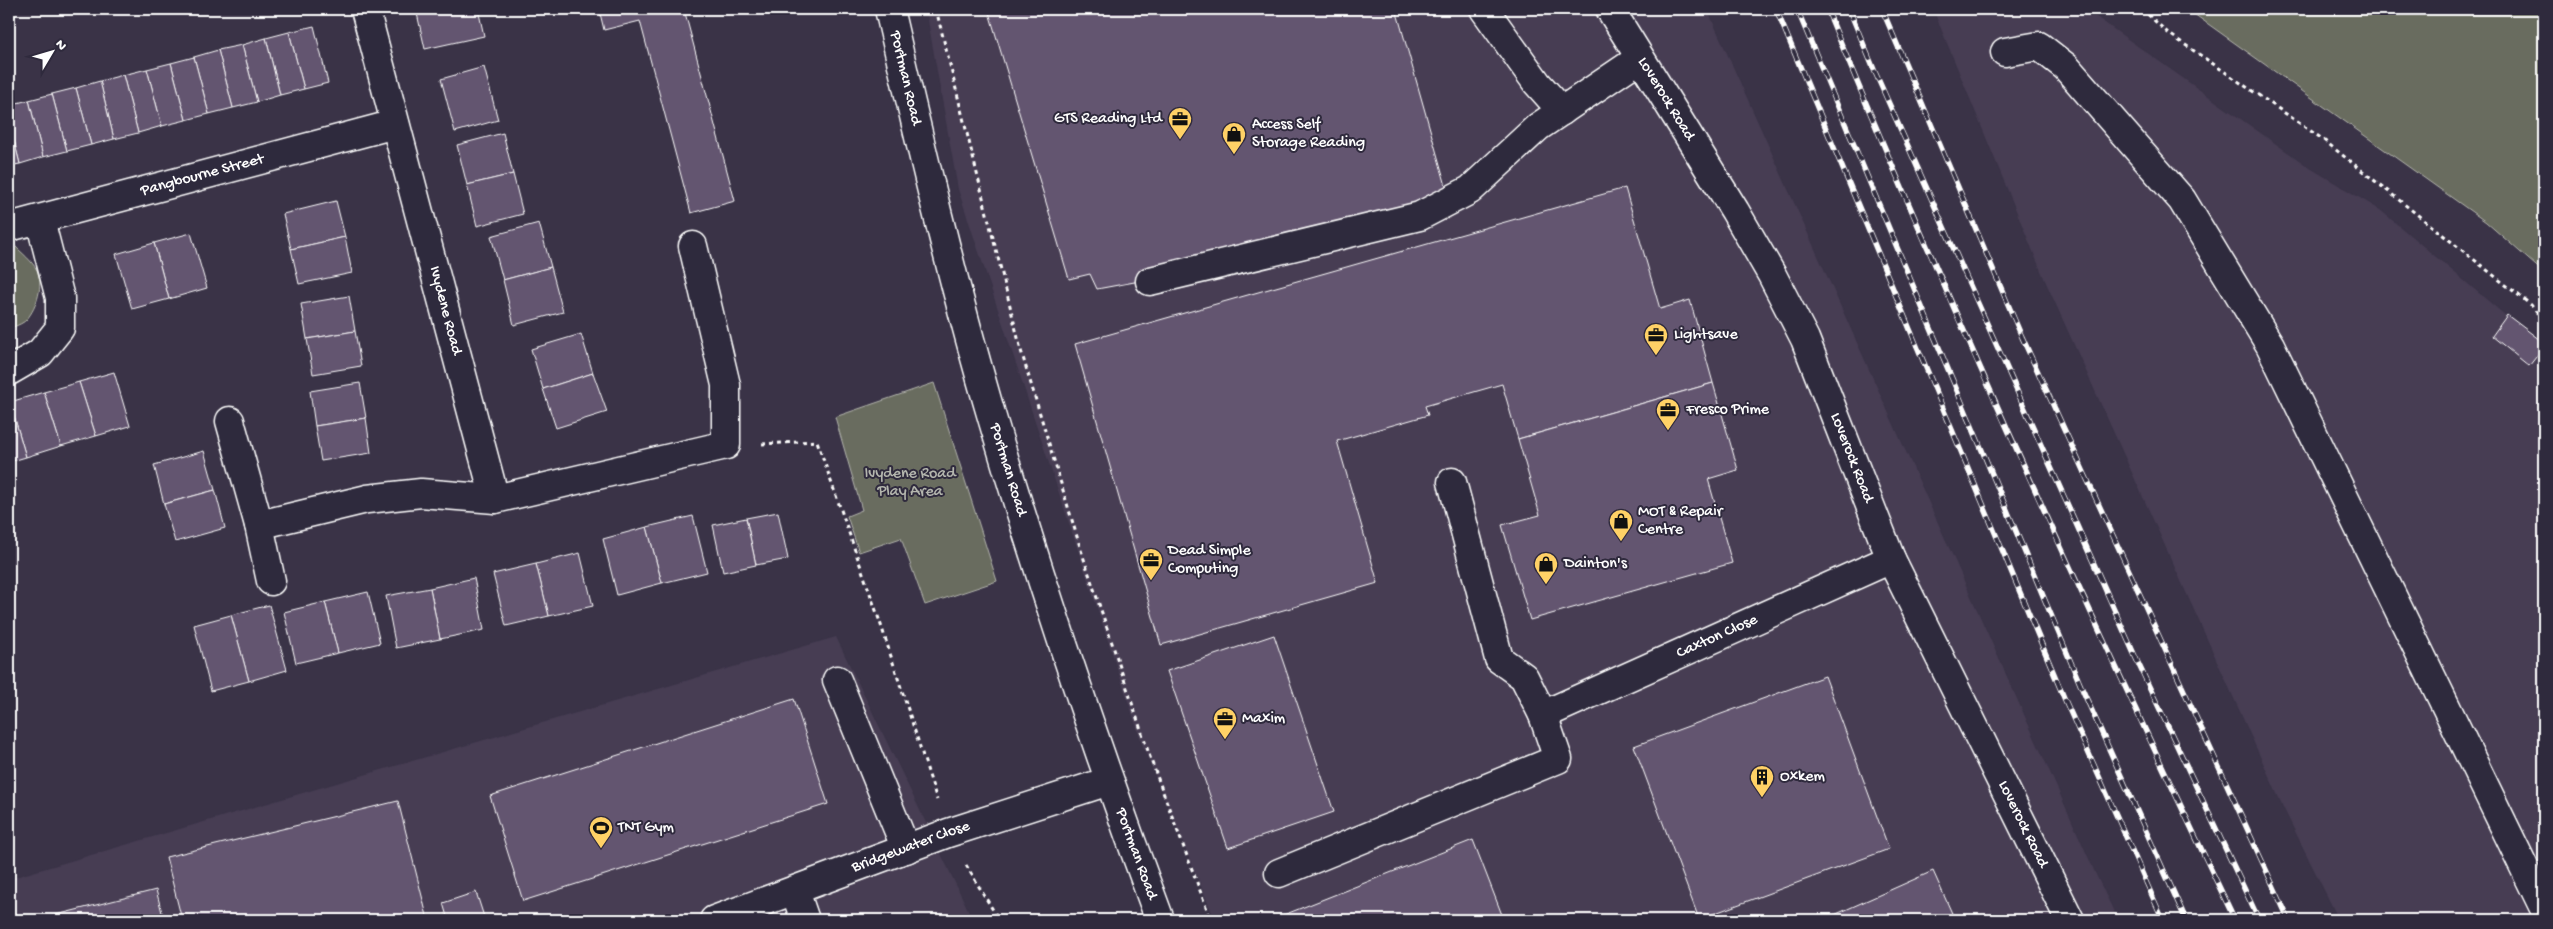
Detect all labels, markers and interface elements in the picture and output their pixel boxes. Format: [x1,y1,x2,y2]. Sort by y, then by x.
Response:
north arrow [28,28,78,78]
street label: Portman Road [885,28,926,129]
text: N [51,37,70,54]
street label: Loverock Road [1633,54,1700,146]
office icon: GTS Reading Ltd [1167,106,1193,140]
place label: GTS Reading Ltd [1054,110,1164,129]
place label: Access Self Storage Reading [1252,116,1365,153]
shop icon: Access Self Storage Reading [1221,121,1247,155]
street label: Pangbourne Street [138,150,267,201]
street label: Ivydene Road [424,264,466,359]
office icon: Lightsave [1643,322,1669,356]
place label: Lightsave [1674,326,1738,345]
office icon: Fresco Prime [1655,397,1681,431]
place label: Fresco Prime [1685,401,1770,420]
street label: Loverock Road [1825,410,1878,507]
street label: Portman Road [984,420,1031,520]
park label: Ivydene Road Play Area [865,465,957,502]
place label: MOT & Repair Centre [1638,503,1724,540]
shop icon: MOT & Repair Centre [1608,508,1634,542]
place label: Dead Simple Computing [1167,542,1251,579]
office icon: Dead Simple Computing [1138,547,1164,581]
shop icon: Dainton's [1533,551,1559,585]
place label: Dainton's [1563,555,1628,574]
street label: Caxton Close [1674,610,1761,663]
office icon: Maxim [1212,706,1238,740]
place label: Maxim [1242,710,1286,729]
building icon: Oxkem [1749,764,1775,798]
place label: Oxkem [1780,768,1825,787]
street label: Loverock Road [1993,778,2053,873]
street label: Portman Road [1110,805,1162,904]
sports icon: TNT Gym [588,815,614,849]
street label: Bridgewater Close [848,817,973,878]
place label: TNT Gym [617,819,675,838]

